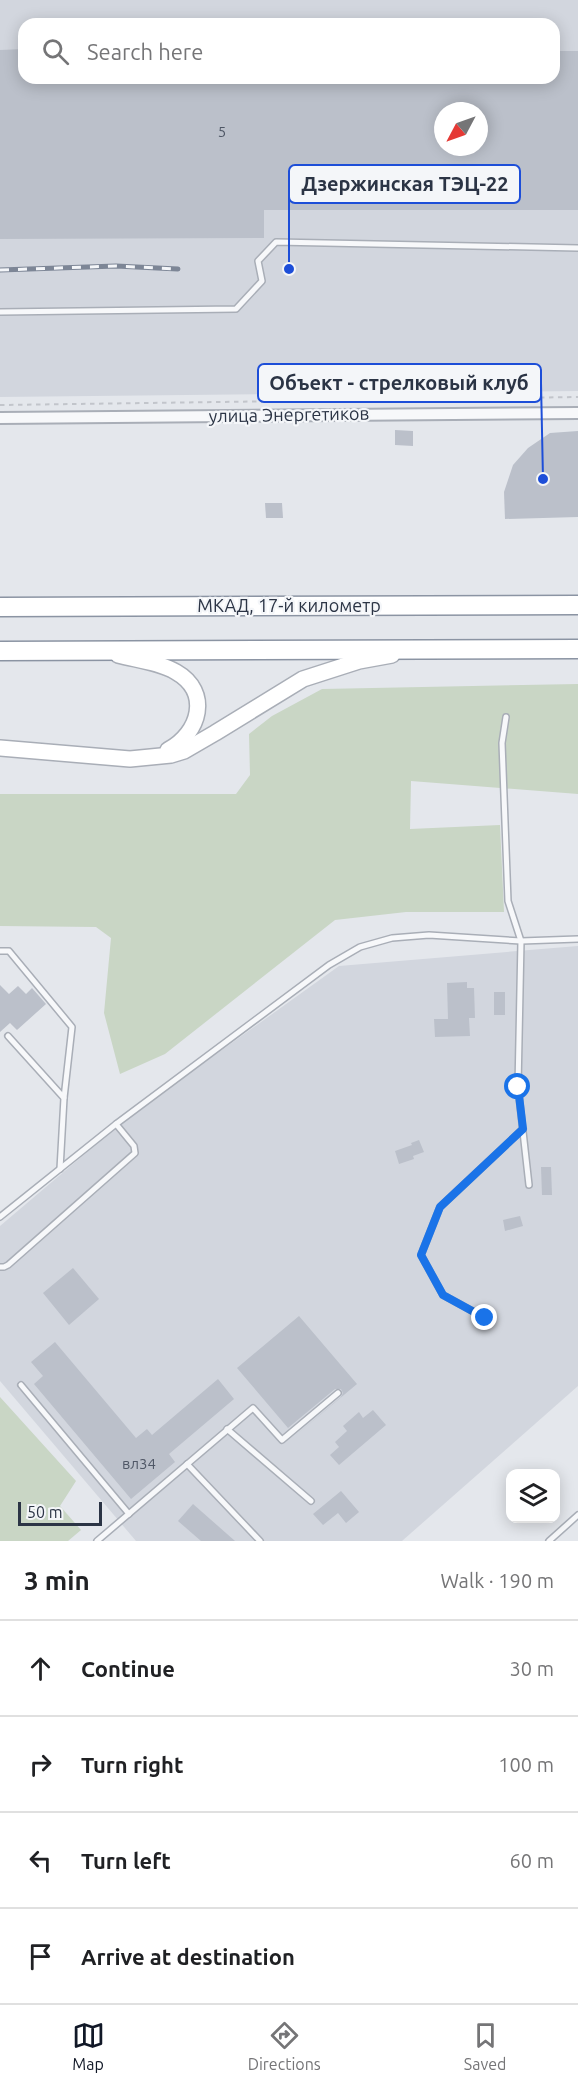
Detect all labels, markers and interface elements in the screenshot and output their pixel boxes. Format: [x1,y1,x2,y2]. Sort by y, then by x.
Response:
search box [18,18,560,84]
icon: search [39,35,72,68]
text: Search here [87,39,203,64]
north arrow [434,102,488,156]
house number: 5 [218,123,226,140]
callout: Дзержинская ТЭЦ-22 [289,165,520,203]
text: Дзержинская ТЭЦ-22 [301,172,509,195]
callout: Объект - стрелковый клуб [258,364,541,402]
text: Объект - стрелковый клуб [269,371,529,394]
street label: улица Энергетиков [209,403,369,425]
street label: МКАД, 17-й километр [197,595,381,615]
route start [504,1073,530,1099]
route end [471,1304,497,1330]
house number: вл34 [122,1455,156,1472]
map controls [506,1469,560,1523]
button: layers [506,1469,560,1523]
scale bar [18,1499,102,1526]
text: 50 m [27,1503,63,1521]
text: 3 min [24,1566,90,1595]
text: Walk · 190 m [441,1569,554,1592]
icon: ahead [24,1652,57,1685]
text: Continue [81,1656,175,1681]
text: 30 m [510,1657,554,1680]
icon: right [24,1748,57,1781]
text: Turn right [81,1752,183,1777]
text: 100 m [498,1753,554,1776]
icon: left [24,1844,57,1877]
text: Turn left [81,1848,171,1873]
text: 60 m [510,1849,554,1872]
icon: arrive [24,1940,57,1973]
text: Arrive at destination [81,1944,295,1969]
tab: Map [72,2019,105,2073]
tab: Directions [248,2019,321,2073]
tab: Saved [464,2019,506,2073]

